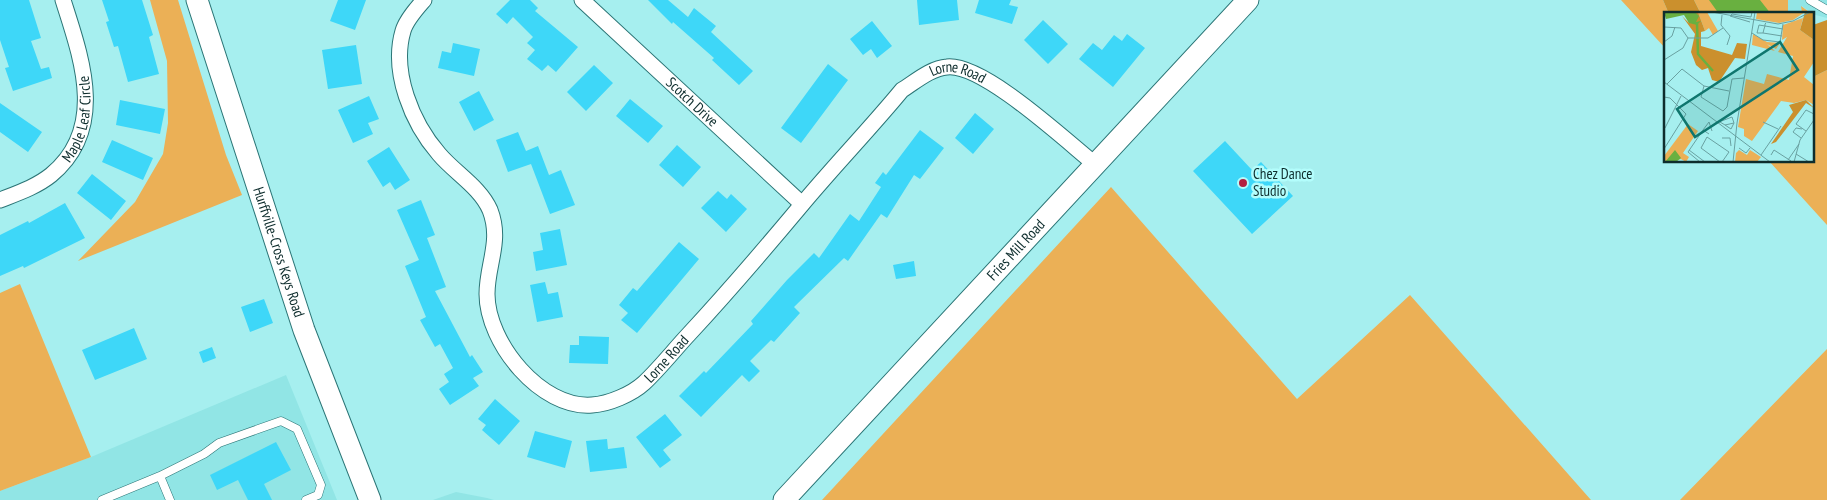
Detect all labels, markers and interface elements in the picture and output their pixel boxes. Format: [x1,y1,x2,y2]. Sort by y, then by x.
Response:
inset map [1664,12,1814,162]
street label: Lorne Road [926,57,990,87]
street label: Scotch Drive [662,73,722,131]
street label: Maple Leaf Circle [57,75,94,166]
place label: Chez Dance Studio [1253,164,1313,200]
marker: Chez Dance Studio [1237,177,1249,189]
street label: Hurffville-Cross Keys Road [249,184,309,320]
street label: Fries Mill Road [983,215,1049,284]
street label: Lorne Road [640,331,692,387]

